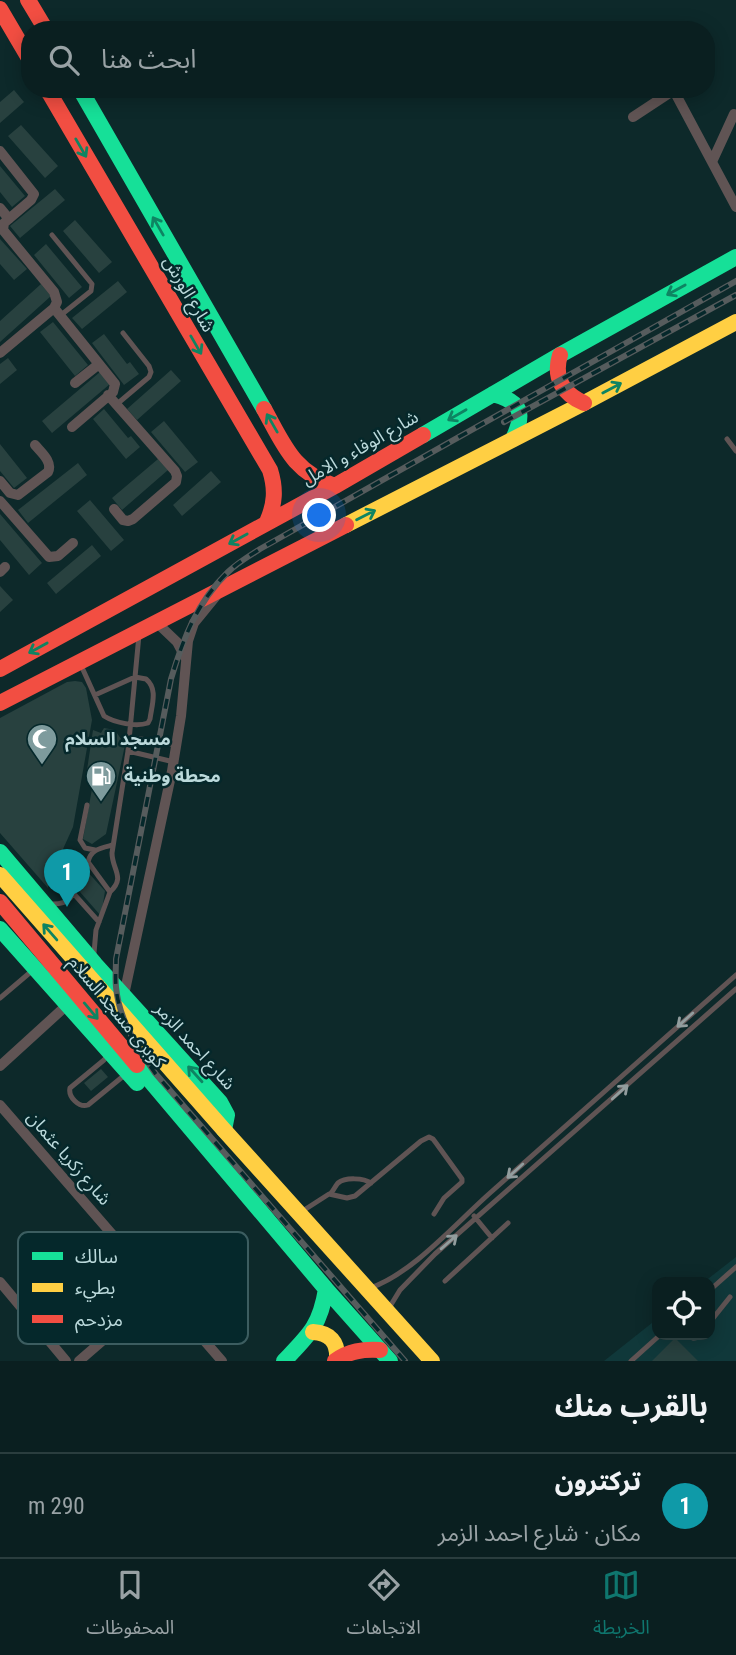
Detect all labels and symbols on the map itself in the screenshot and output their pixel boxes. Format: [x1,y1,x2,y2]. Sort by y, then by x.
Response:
one-way arrow [74,138,88,158]
one-way arrow [151,216,165,236]
street label: شارع الورش [156,252,220,338]
one-way arrow [667,283,687,297]
one-way arrow [189,334,203,354]
one-way arrow [601,381,621,395]
street label: شارع الوفاء و الامل [298,406,424,493]
one-way arrow [448,408,468,422]
one-way arrow [265,413,279,433]
your location [302,498,336,532]
one-way arrow [355,508,376,521]
one-way arrow [228,533,249,546]
one-way arrow [29,641,49,655]
mosque icon: مسجد السلام [25,722,59,766]
place label: مسجد السلام [65,728,171,752]
fuel station icon: محطة وطنية [84,759,118,803]
place label: محطة وطنية [124,765,221,786]
pin: 1 [44,849,90,907]
one-way arrow [42,923,58,941]
street label: كوبرى مسجد السلام [61,952,171,1075]
street label: شارع احمد الزمر [147,997,240,1096]
one-way arrow [83,1001,99,1019]
one-way arrow [676,1012,694,1028]
one-way arrow [187,1065,203,1083]
one-way arrow [610,1084,628,1100]
street label: شارع زكريا عثمان [20,1106,116,1212]
one-way arrow [506,1163,524,1179]
legend [18,1232,248,1344]
one-way arrow [440,1234,458,1250]
text: سالك [75,1245,118,1268]
text: بطيء [75,1276,115,1302]
text: مزدحم [75,1308,123,1334]

